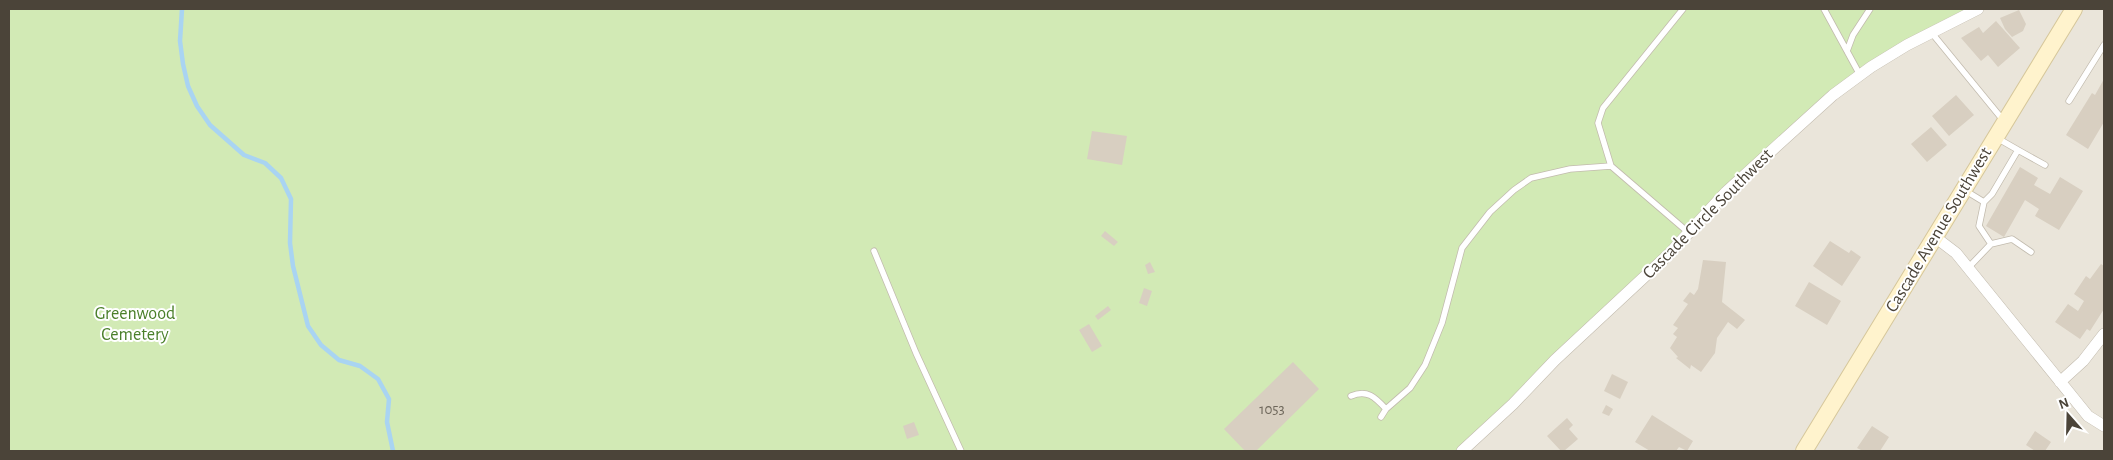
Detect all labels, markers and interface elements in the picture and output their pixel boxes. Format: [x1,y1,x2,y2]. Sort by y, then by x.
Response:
street label: Cascade Avenue Southwest [1883,144,1995,316]
street label: Cascade Circle Southwest [1640,145,1777,282]
park label: Greenwood Cemetery [95,305,175,344]
north arrow [2043,390,2093,440]
text: N [2057,395,2071,412]
house number: 1053 [1259,402,1285,417]

